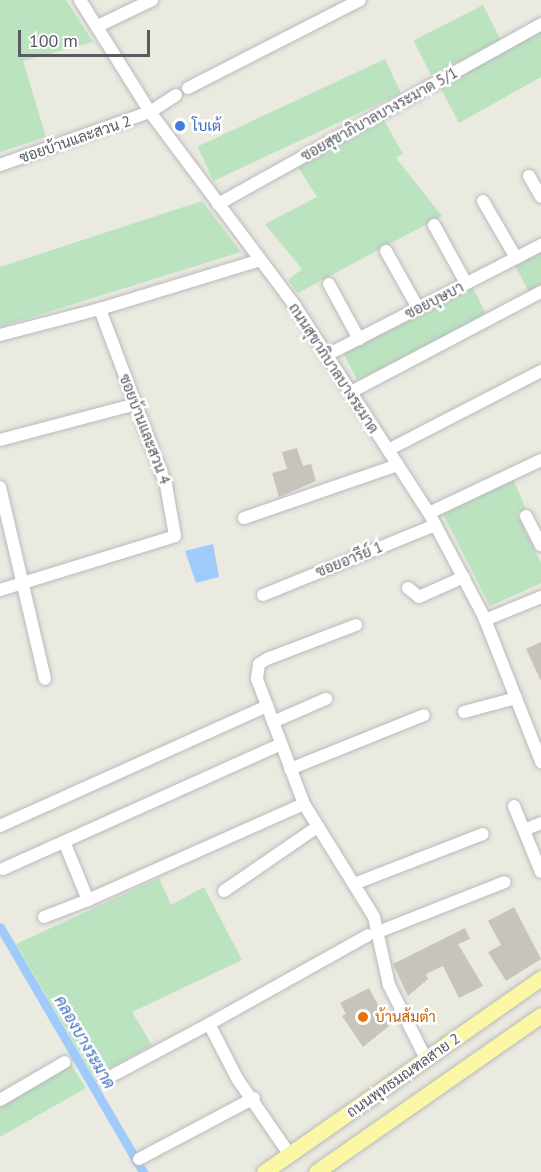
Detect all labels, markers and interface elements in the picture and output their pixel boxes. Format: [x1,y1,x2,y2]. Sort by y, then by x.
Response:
scale bar [21,18,153,56]
text: 100 m [29,29,78,52]
street label: ซอยสุขาภิบาลบางระมาด 5/1 [297,63,461,165]
street label: ซอยบ้านและสวน 2 [17,112,133,166]
place label: โบเต้ [192,117,221,135]
marker: โบเต้ [173,119,187,133]
street label: ซอยบุษบา [402,278,466,322]
street label: ถนนสุขาภิบาลบางระมาด [285,299,383,437]
street label: ซอยบ้านและสวน 4 [116,371,174,487]
street label: ซอยอารีย์ 1 [313,537,385,581]
water label: คลองบางระมาด [51,992,119,1092]
place label: บ้านส้มตำ [375,1008,436,1026]
marker: บ้านส้มตำ [356,1010,370,1024]
street label: ถนนพุทธมณฑลสาย 2 [343,1029,463,1121]

